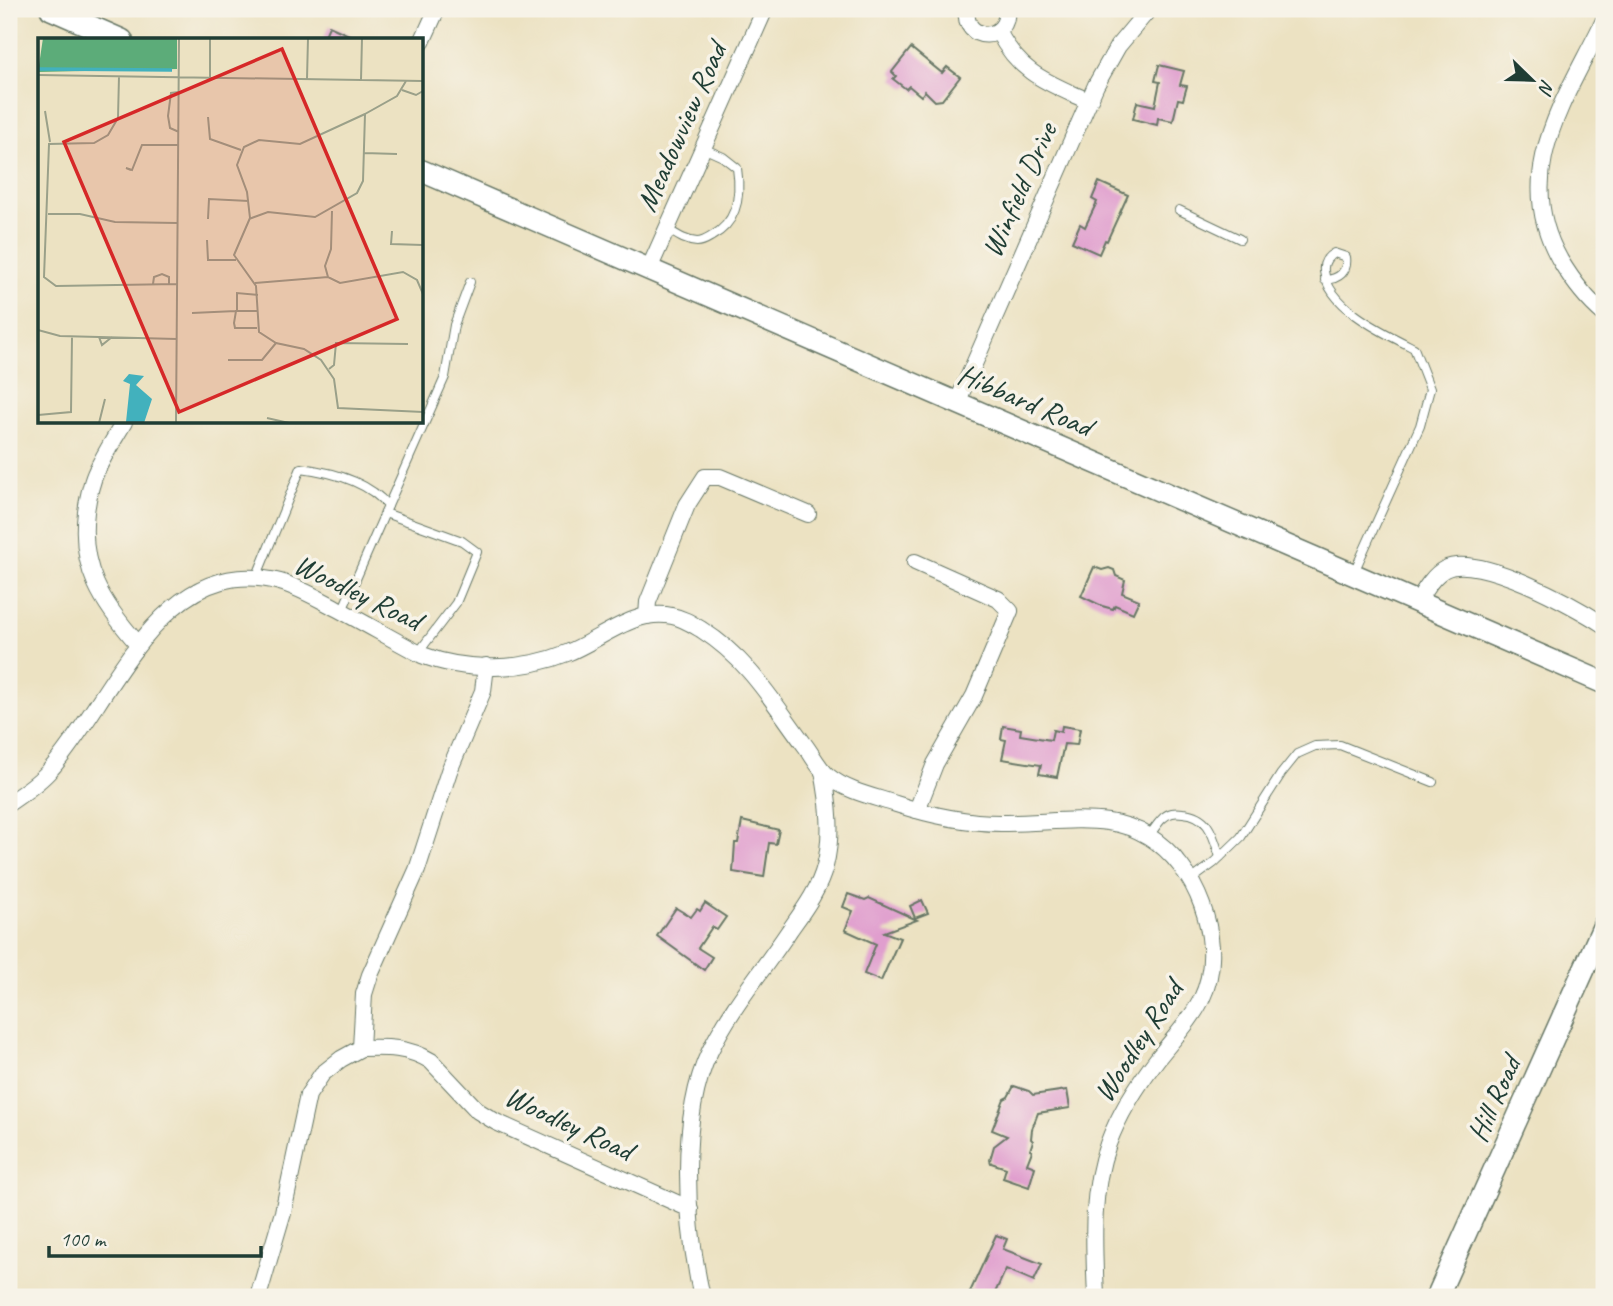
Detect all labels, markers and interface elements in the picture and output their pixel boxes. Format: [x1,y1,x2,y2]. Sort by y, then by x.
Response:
street label: Meadowview Road [627,33,737,217]
inset map [38,38,424,424]
north arrow [1498,46,1568,116]
text: N [1532,76,1560,99]
street label: Winfield Drive [973,115,1066,263]
street label: Hibbard Road [952,355,1102,447]
street label: Woodley Road [288,545,432,641]
street label: Woodley Road [1085,970,1194,1109]
street label: Hill Road [1458,1046,1531,1148]
street label: Woodley Road [499,1077,643,1171]
scale bar [49,1215,261,1259]
text: 100 m [60,1226,107,1252]

